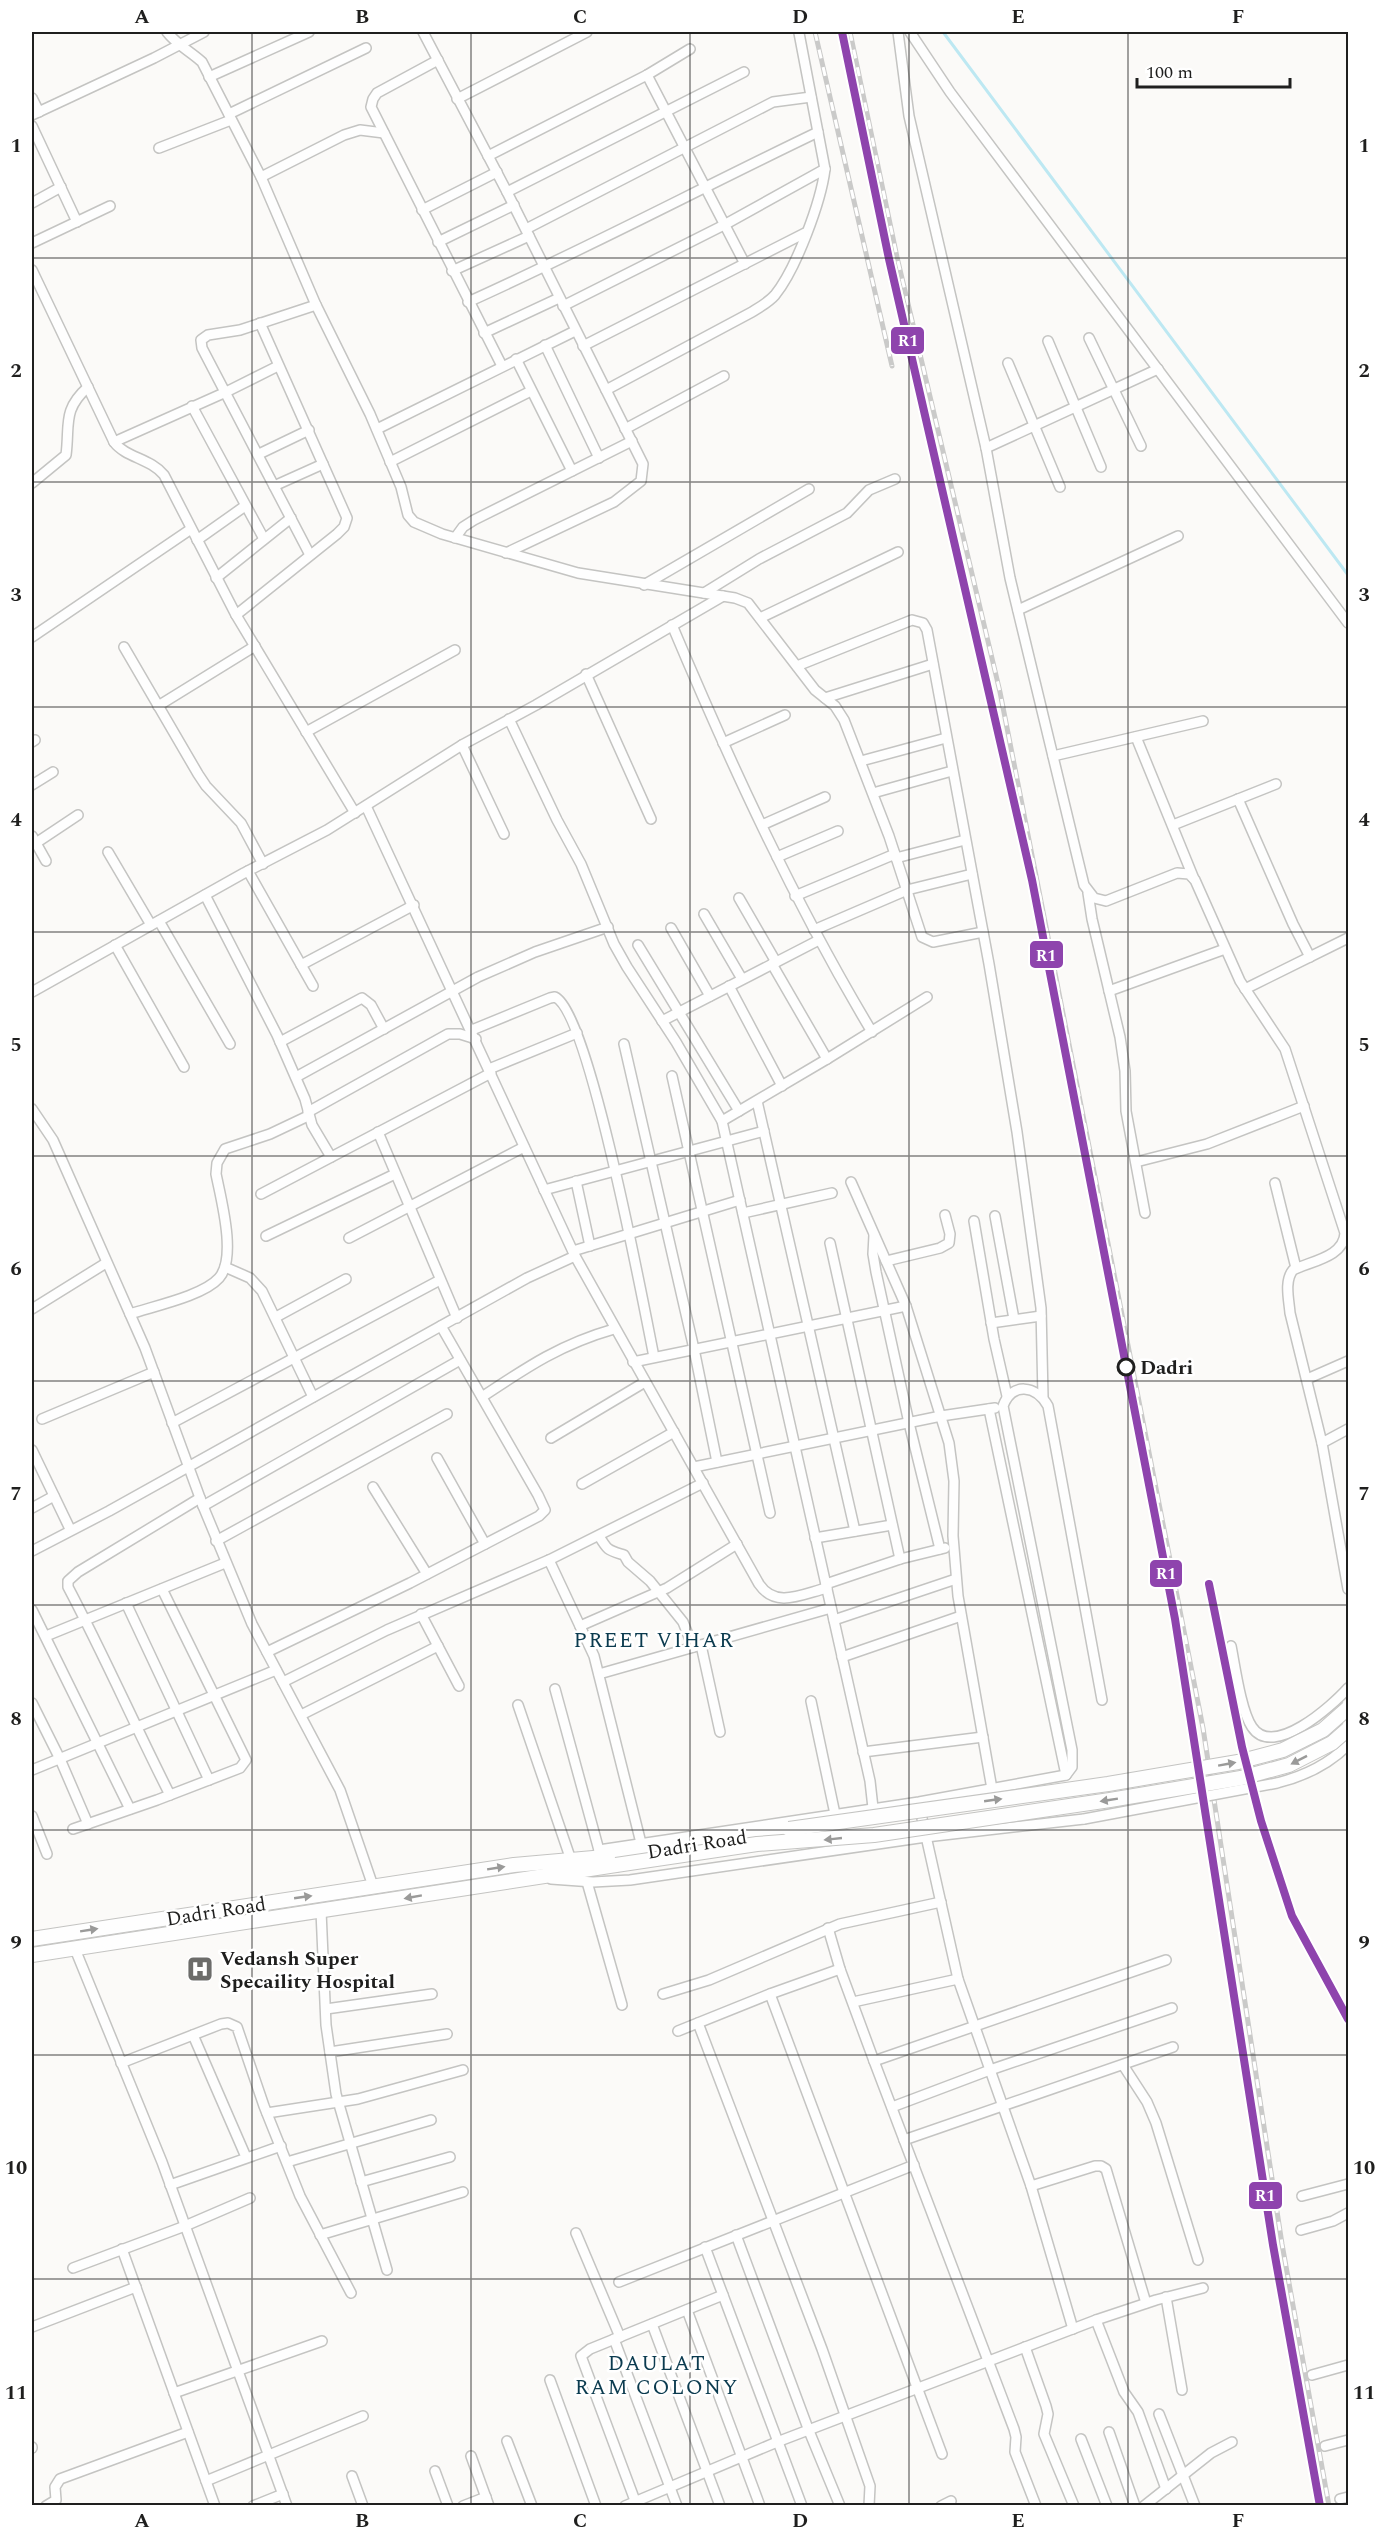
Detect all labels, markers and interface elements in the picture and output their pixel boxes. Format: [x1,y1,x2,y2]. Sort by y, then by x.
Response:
text: A [134,2,150,32]
text: B [355,2,369,32]
text: C [573,2,587,32]
text: D [792,2,808,32]
text: E [1011,2,1025,32]
text: F [1232,2,1244,32]
scale bar [1137,51,1290,89]
text: 100 m [1146,59,1193,86]
text: 1 [10,131,22,161]
text: 1 [1358,131,1370,161]
line badge: R1 [890,326,925,355]
text: R1 [898,329,918,353]
text: 2 [10,356,22,386]
text: 2 [1358,356,1370,386]
text: 3 [10,580,22,610]
text: 3 [1358,580,1370,610]
text: 4 [10,805,22,835]
text: 4 [1358,805,1370,835]
line badge: R1 [1029,940,1064,969]
text: R1 [1036,944,1056,968]
text: 5 [10,1030,22,1060]
text: 5 [1358,1030,1370,1060]
text: 6 [10,1254,22,1284]
text: 6 [1358,1254,1370,1284]
place label: Dadri [1140,1353,1193,1383]
marker: Dadri [1117,1358,1135,1376]
text: 7 [10,1479,22,1509]
text: 7 [1358,1479,1370,1509]
line badge: R1 [1149,1559,1183,1588]
text: R1 [1156,1562,1176,1586]
district label: PREET VIHAR [574,1625,734,1657]
text: 8 [10,1704,22,1734]
text: 8 [1358,1704,1370,1734]
one-way arrow [1290,1755,1307,1765]
one-way arrow [1218,1759,1237,1768]
one-way arrow [983,1796,1002,1805]
one-way arrow [1099,1796,1118,1805]
street label: Dadri Road [645,1822,749,1868]
one-way arrow [823,1834,842,1844]
one-way arrow [486,1863,505,1872]
street label: Dadri Road [164,1889,268,1935]
one-way arrow [403,1892,422,1901]
one-way arrow [293,1893,312,1902]
one-way arrow [80,1925,99,1934]
text: 9 [10,1928,22,1958]
text: 9 [1358,1928,1370,1958]
place label: Vedansh Super Specaility Hospital [220,1944,395,1997]
hospital icon: Vedansh Super Specaility Hospital [185,1954,215,1984]
text: 10 [5,2153,27,2183]
text: 10 [1353,2153,1375,2183]
line badge: R1 [1248,2181,1283,2210]
text: R1 [1255,2184,1275,2208]
district label: DAULAT RAM COLONY [575,2348,739,2404]
text: 11 [5,2378,27,2408]
text: 11 [1353,2378,1375,2408]
text: A [134,2506,150,2536]
text: B [355,2506,369,2536]
text: C [573,2506,587,2536]
text: D [792,2506,808,2536]
text: E [1011,2506,1025,2536]
text: F [1232,2506,1244,2536]

